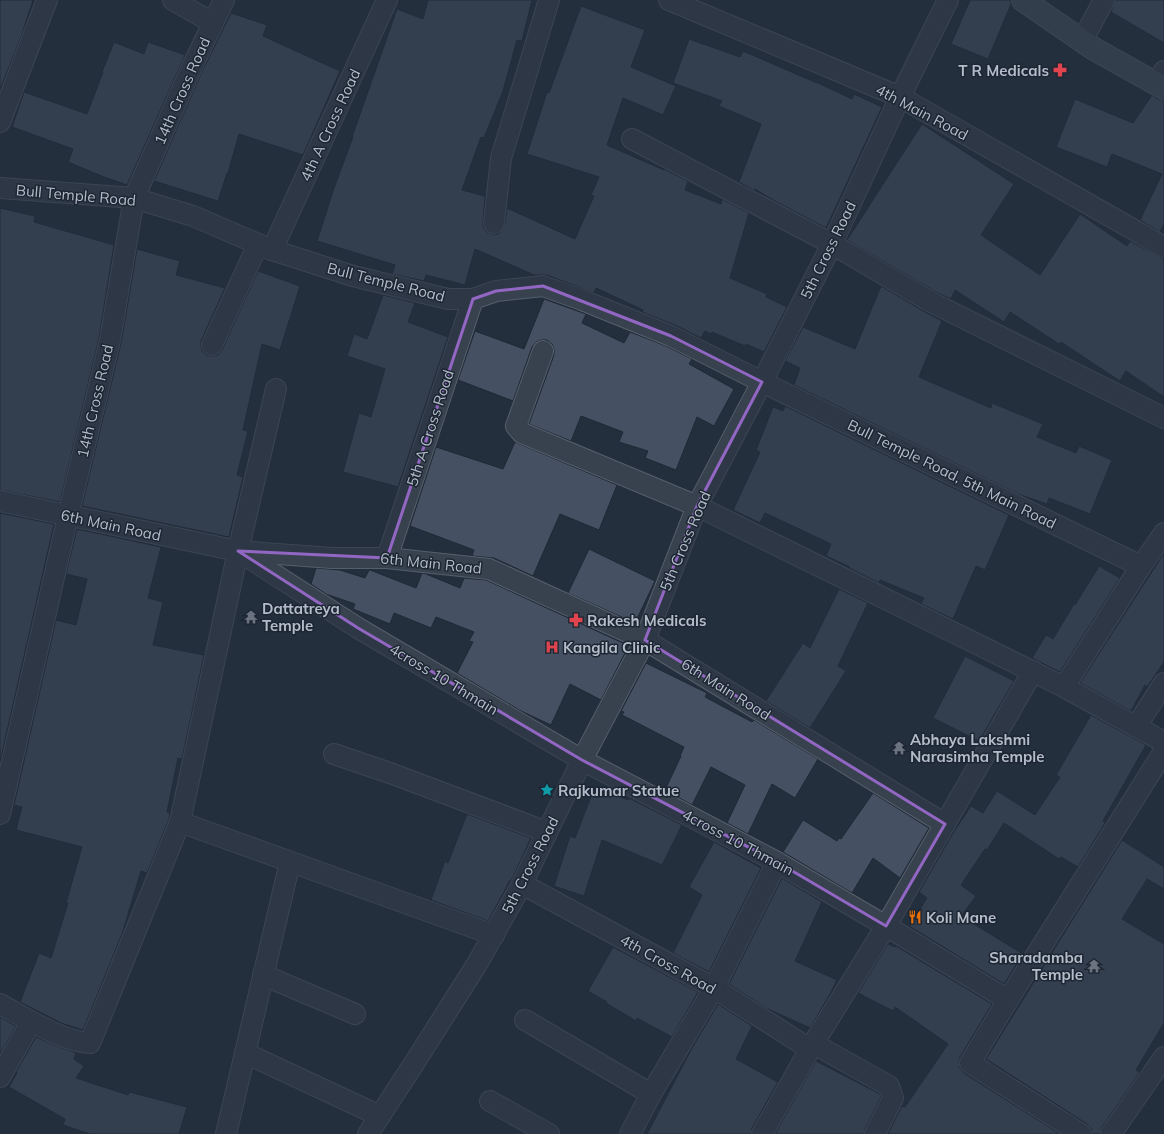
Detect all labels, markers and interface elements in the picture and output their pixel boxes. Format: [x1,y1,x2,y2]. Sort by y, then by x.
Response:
street label: 14th Cross Road [150,34,214,148]
place label: T R Medicals [958,61,1049,80]
pharmacy icon: T R Medicals [1052,62,1068,78]
street label: 4th A Cross Road [296,66,364,184]
street label: 4th Main Road [873,80,971,144]
street label: Bull Temple Road [15,180,137,210]
street label: 5th Cross Road [796,198,860,302]
street label: Bull Temple Road [325,258,447,306]
street label: 14th Cross Road [73,342,117,460]
street label: 5th A Cross Road [402,367,458,489]
street label: Bull Temple Road, 5th Main Road [845,415,1059,533]
street label: 5th Cross Road [655,488,715,594]
street label: 6th Main Road [59,505,163,545]
street label: 6th Main Road [379,548,483,578]
place label: Dattatreya Temple [262,599,340,635]
temple icon: Dattatreya Temple [243,609,259,625]
place label: Rakesh Medicals [587,611,707,630]
pharmacy icon: Rakesh Medicals [568,612,584,628]
place label: Kangila Clinic [563,638,661,657]
street label: 4cross 10 Thmain [386,639,502,719]
hospital icon: Kangila Clinic [544,639,560,655]
street label: 6th Main Road [678,654,774,724]
place label: Abhaya Lakshmi Narasimha Temple [910,730,1044,766]
temple icon: Abhaya Lakshmi Narasimha Temple [891,740,907,756]
place label: Rajkumar Statue [558,781,679,800]
place icon: Rajkumar Statue [539,782,555,798]
street label: 4cross 10 Thmain [679,805,797,879]
street label: 5th Cross Road [497,813,563,917]
place label: Koli Mane [926,908,996,927]
restaurant icon: Koli Mane [907,909,923,925]
street label: 4th Cross Road [617,930,719,998]
place label: Sharadamba Temple [989,948,1083,984]
temple icon: Sharadamba Temple [1086,958,1102,974]

